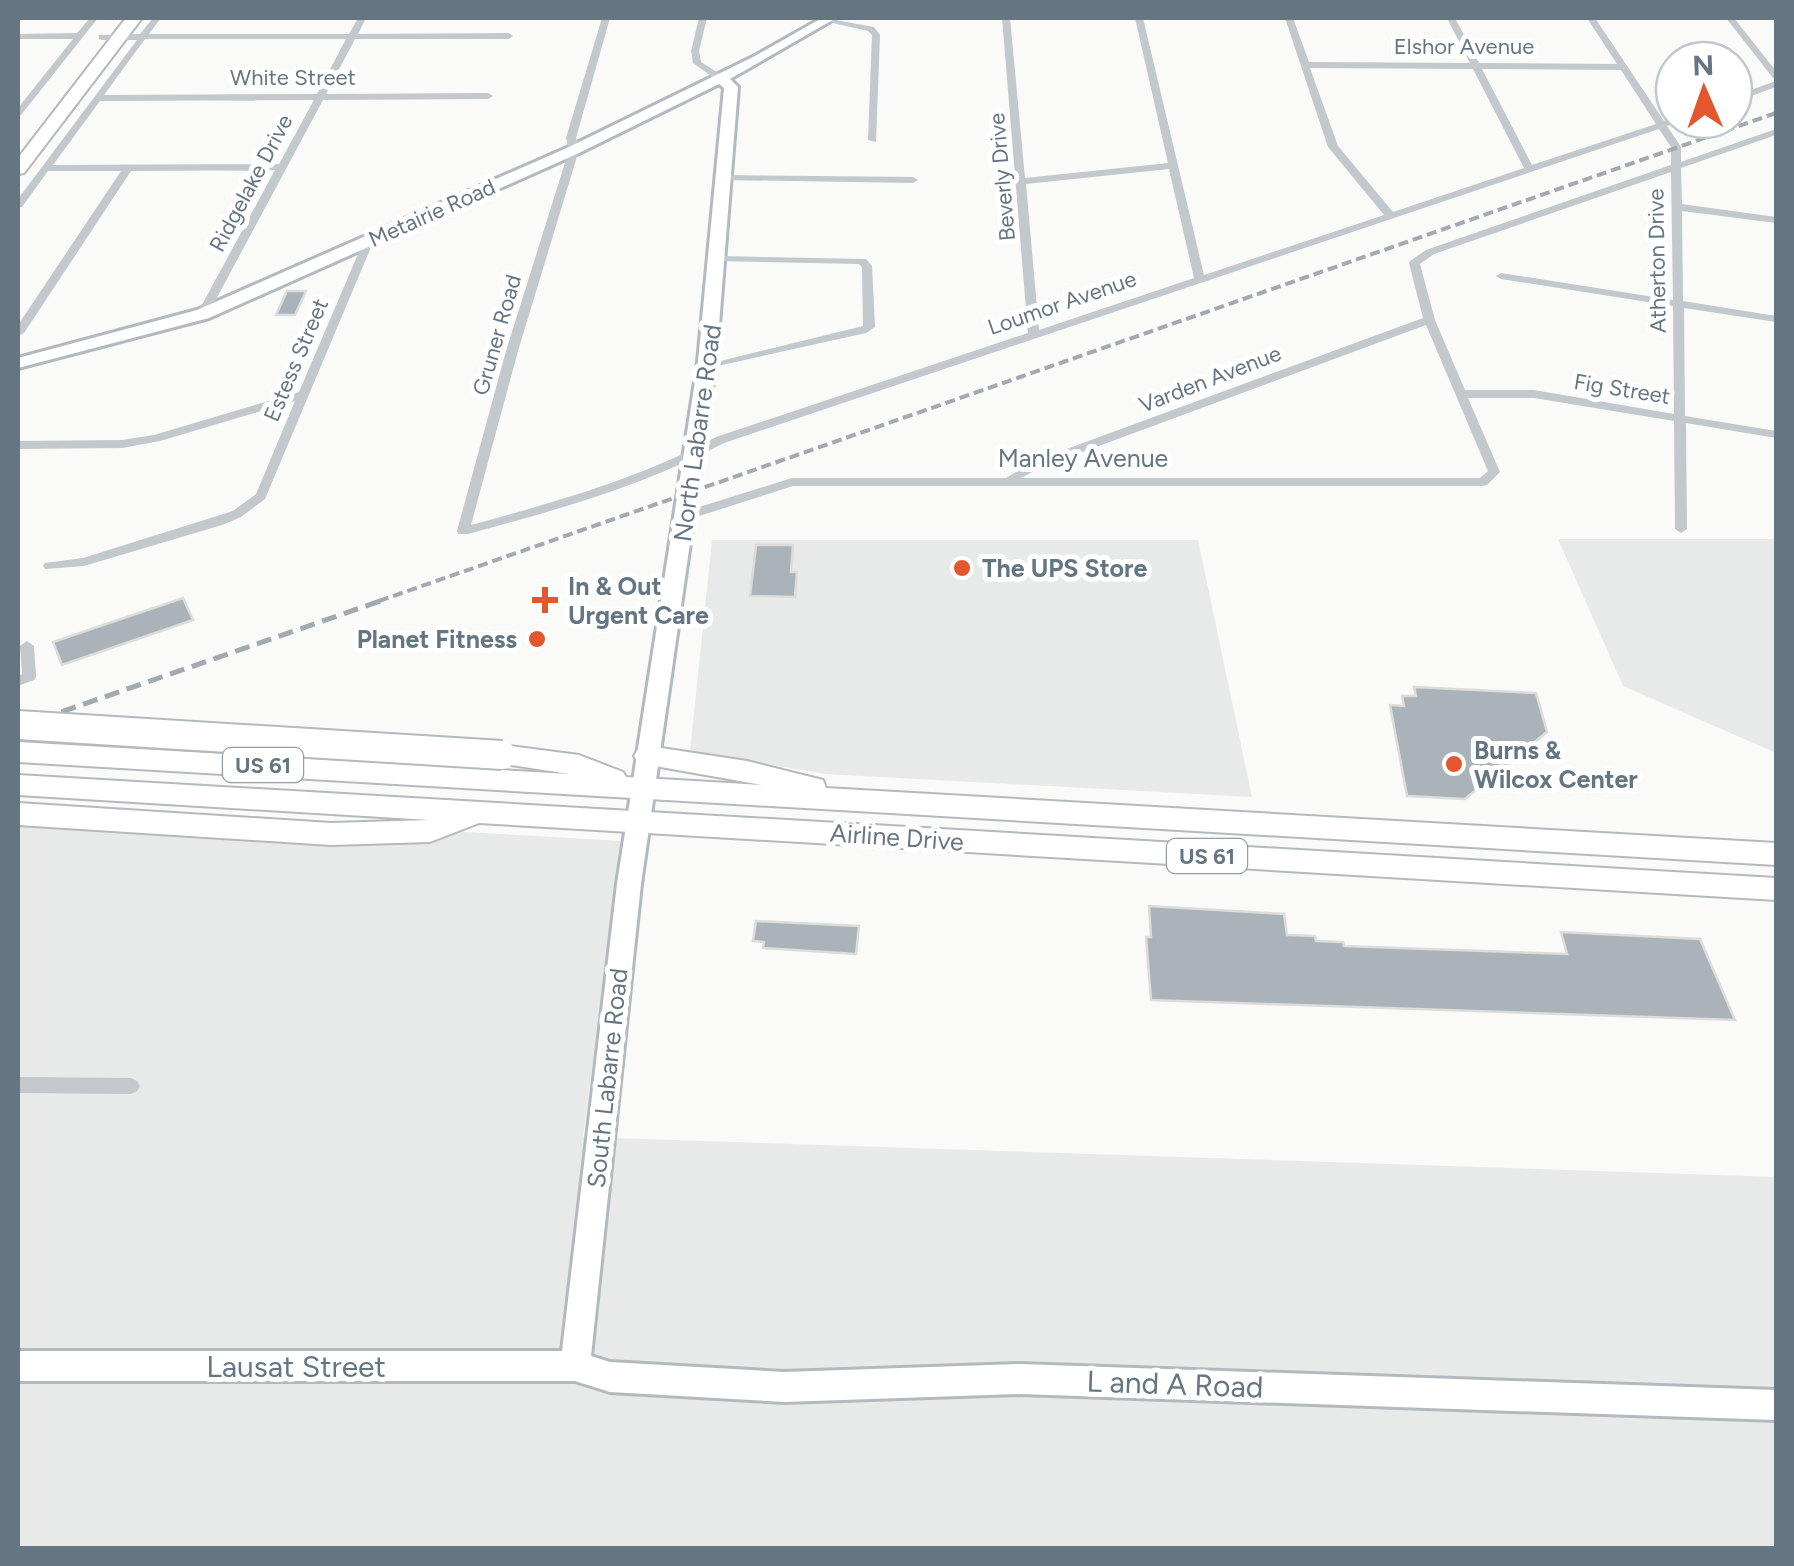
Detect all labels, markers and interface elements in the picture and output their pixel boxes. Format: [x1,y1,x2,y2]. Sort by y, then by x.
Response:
street label: Elshor Avenue [1394,33,1534,60]
north arrow [1654,40,1754,140]
text: N [1692,48,1715,82]
street label: White Street [230,64,356,91]
street label: Ridgelake Drive [204,110,298,256]
street label: Beverly Drive [983,112,1021,242]
street label: Metairie Road [364,173,500,253]
street label: Atherton Drive [1642,189,1672,333]
street label: Loumor Avenue [984,265,1140,341]
street label: Gruner Road [467,272,527,398]
street label: Estess Street [258,294,334,426]
street label: North Labarre Road [667,322,727,544]
street label: Varden Avenue [1135,340,1285,418]
street label: Fig Street [1572,368,1672,410]
street label: Manley Avenue [998,443,1168,473]
place label: The UPS Store [982,553,1147,583]
marker: The UPS Store [951,557,973,579]
place label: In & Out Urgent Care [568,571,709,630]
marker: In & Out Urgent Care [532,587,558,613]
place label: Planet Fitness [357,624,517,654]
marker: Planet Fitness [526,628,548,650]
place label: Burns & Wilcox Center [1474,735,1638,794]
road number: US 61 [223,748,303,782]
marker: Burns & Wilcox Center [1443,753,1465,775]
street label: Airline Drive [829,817,965,857]
road number: US 61 [1167,839,1247,873]
street label: South Labarre Road [581,967,633,1189]
street label: Lausat Street [206,1348,386,1385]
street label: L and A Road [1086,1362,1264,1406]

